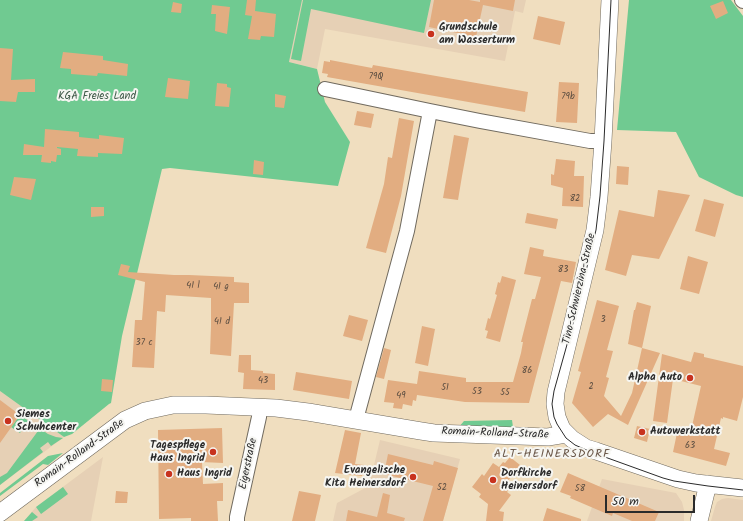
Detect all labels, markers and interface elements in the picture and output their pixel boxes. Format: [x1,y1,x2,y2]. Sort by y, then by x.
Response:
place label: Grundschule am Wasserturm [439,21,515,47]
marker: Grundschule am Wasserturm [426,29,436,39]
house number: 79Q [369,72,383,82]
park label: KGA Freies Land [58,90,136,104]
house number: 79b [561,92,575,102]
house number: 82 [570,194,580,204]
street label: Tino-Schwierzina-Straße [561,232,599,346]
house number: 83 [558,265,568,275]
house number: 41 l [186,281,200,291]
house number: 41 g [213,282,229,292]
house number: 3 [600,315,606,325]
house number: 41 d [214,317,230,327]
house number: 37 c [136,338,152,348]
house number: 86 [522,366,532,376]
place label: Alpha Auto [628,371,682,385]
marker: Alpha Auto [685,373,695,383]
house number: 43 [258,376,268,386]
house number: 2 [588,382,594,392]
house number: 51 [441,383,449,393]
house number: 53 [472,387,482,397]
house number: 55 [500,388,510,398]
house number: 49 [396,391,406,401]
place label: Siemes Schuhcenter [16,408,76,434]
marker: Siemes Schuhcenter [3,416,13,426]
street label: Romain-Rolland-Straße [33,417,127,491]
place label: Autowerkstatt [650,425,720,439]
street label: Romain-Rolland-Straße [441,426,549,442]
marker: Autowerkstatt [637,427,647,437]
street label: Eigerstraße [237,437,261,491]
place label: Tagespflege Haus Ingrid [150,439,205,465]
house number: 63 [685,441,695,451]
marker: Tagespflege Haus Ingrid [208,447,218,457]
district label: ALT-HEINERSDORF [494,448,610,462]
place label: Evangelische Kita Heinersdorf [325,464,405,490]
place label: Haus Ingrid [177,467,232,481]
place label: Dorfkirche Heinersdorf [501,467,557,493]
marker: Haus Ingrid [164,469,174,479]
marker: Evangelische Kita Heinersdorf [408,472,418,482]
marker: Dorfkirche Heinersdorf [488,475,498,485]
house number: 52 [437,483,447,493]
house number: 58 [575,484,585,494]
scale bar [607,487,697,513]
text: 50 m [612,492,639,511]

